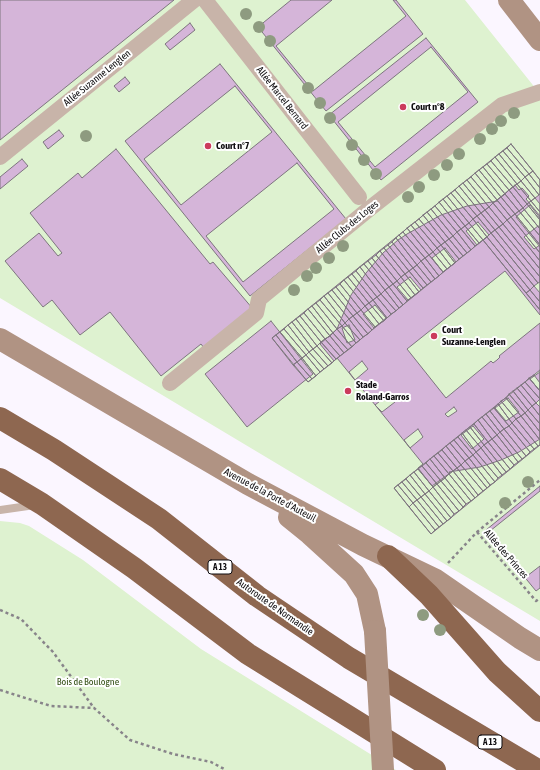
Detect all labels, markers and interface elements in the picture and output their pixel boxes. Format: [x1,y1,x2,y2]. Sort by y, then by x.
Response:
street label: Allée Suzanne Lenglen [61,47,133,109]
street label: Allée Marcel Bernard [254,64,310,132]
place label: Court n°8 [411,101,444,113]
marker: Court n°8 [398,102,408,112]
place label: Court n°7 [216,140,249,152]
marker: Court n°7 [203,141,213,151]
street label: Allée Clubs des Loges [313,198,381,256]
place label: Court Suzanne-Lenglen [442,324,506,348]
marker: Court Suzanne-Lenglen [429,331,439,341]
place label: Stade Roland-Garros [356,379,409,402]
marker: Stade Roland-Garros [343,386,353,396]
street label: Avenue de la Porte d'Auteuil [222,466,318,524]
street label: Allée des Princes [481,527,531,581]
road number: A 13 [208,560,232,574]
street label: Autoroute de Normandie [234,576,316,638]
park label: Bois de Boulogne [57,676,119,688]
road number: A 13 [478,735,502,749]

